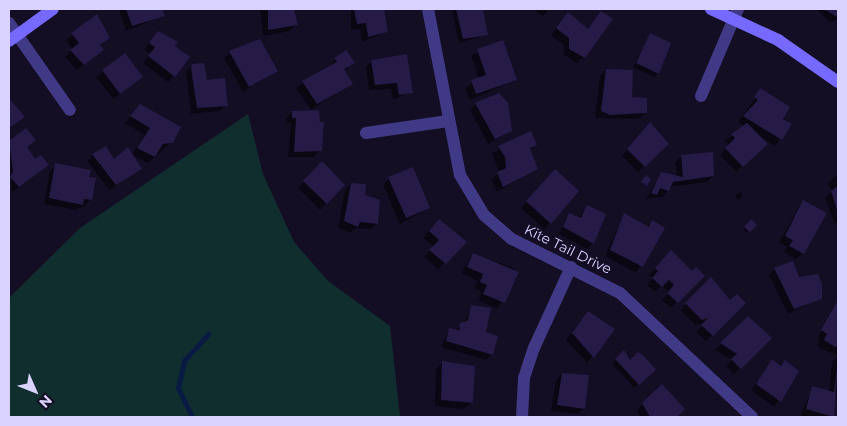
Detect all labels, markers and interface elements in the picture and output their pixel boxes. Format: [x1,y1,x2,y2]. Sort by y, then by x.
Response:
street label: Kite Tail Drive [522,221,614,277]
north arrow [10,366,60,416]
text: N [35,391,56,412]

